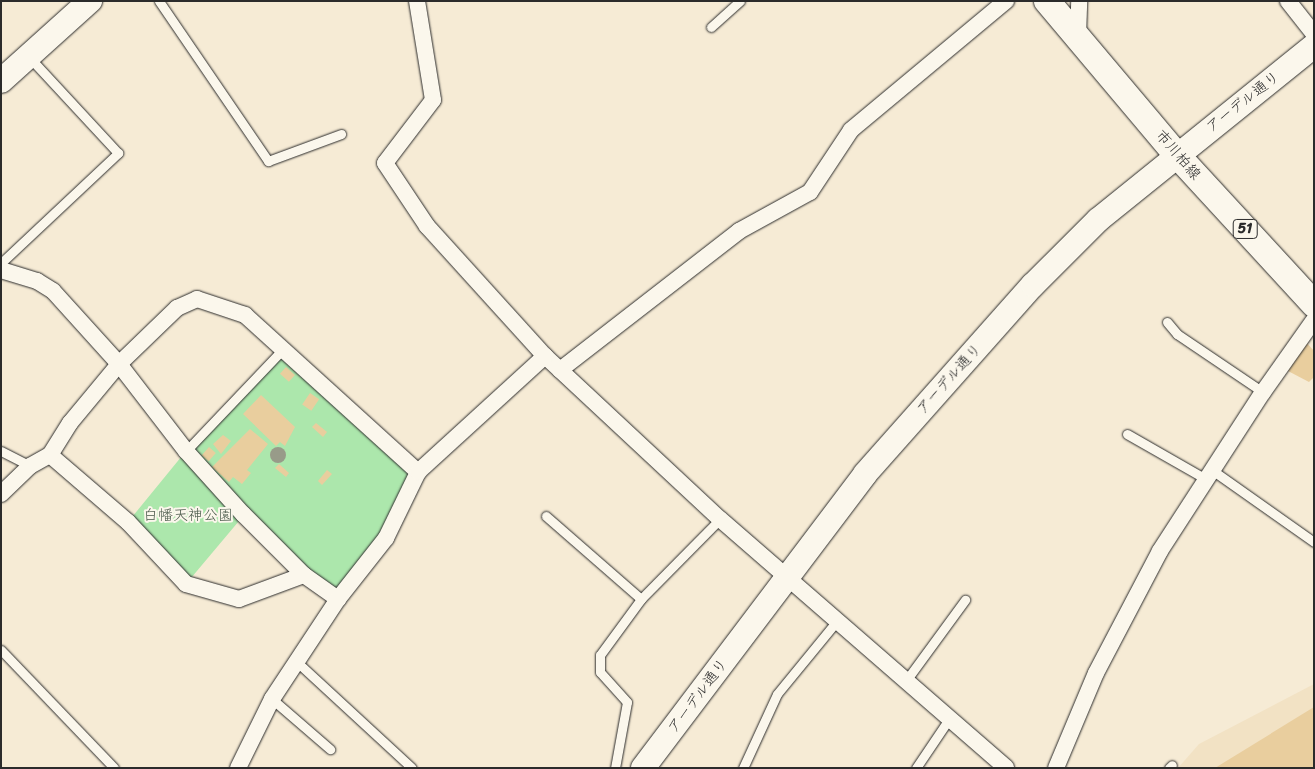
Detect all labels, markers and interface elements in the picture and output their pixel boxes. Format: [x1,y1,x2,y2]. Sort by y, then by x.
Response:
street label: アーデル通り [1202,67,1284,137]
street label: 市川柏線 [1152,126,1204,184]
road number: 51 [1232,218,1258,240]
street label: アーデル通り [912,340,986,418]
park label: 白幡天神公園 [143,507,233,525]
street label: アーデル通り [664,655,732,737]

